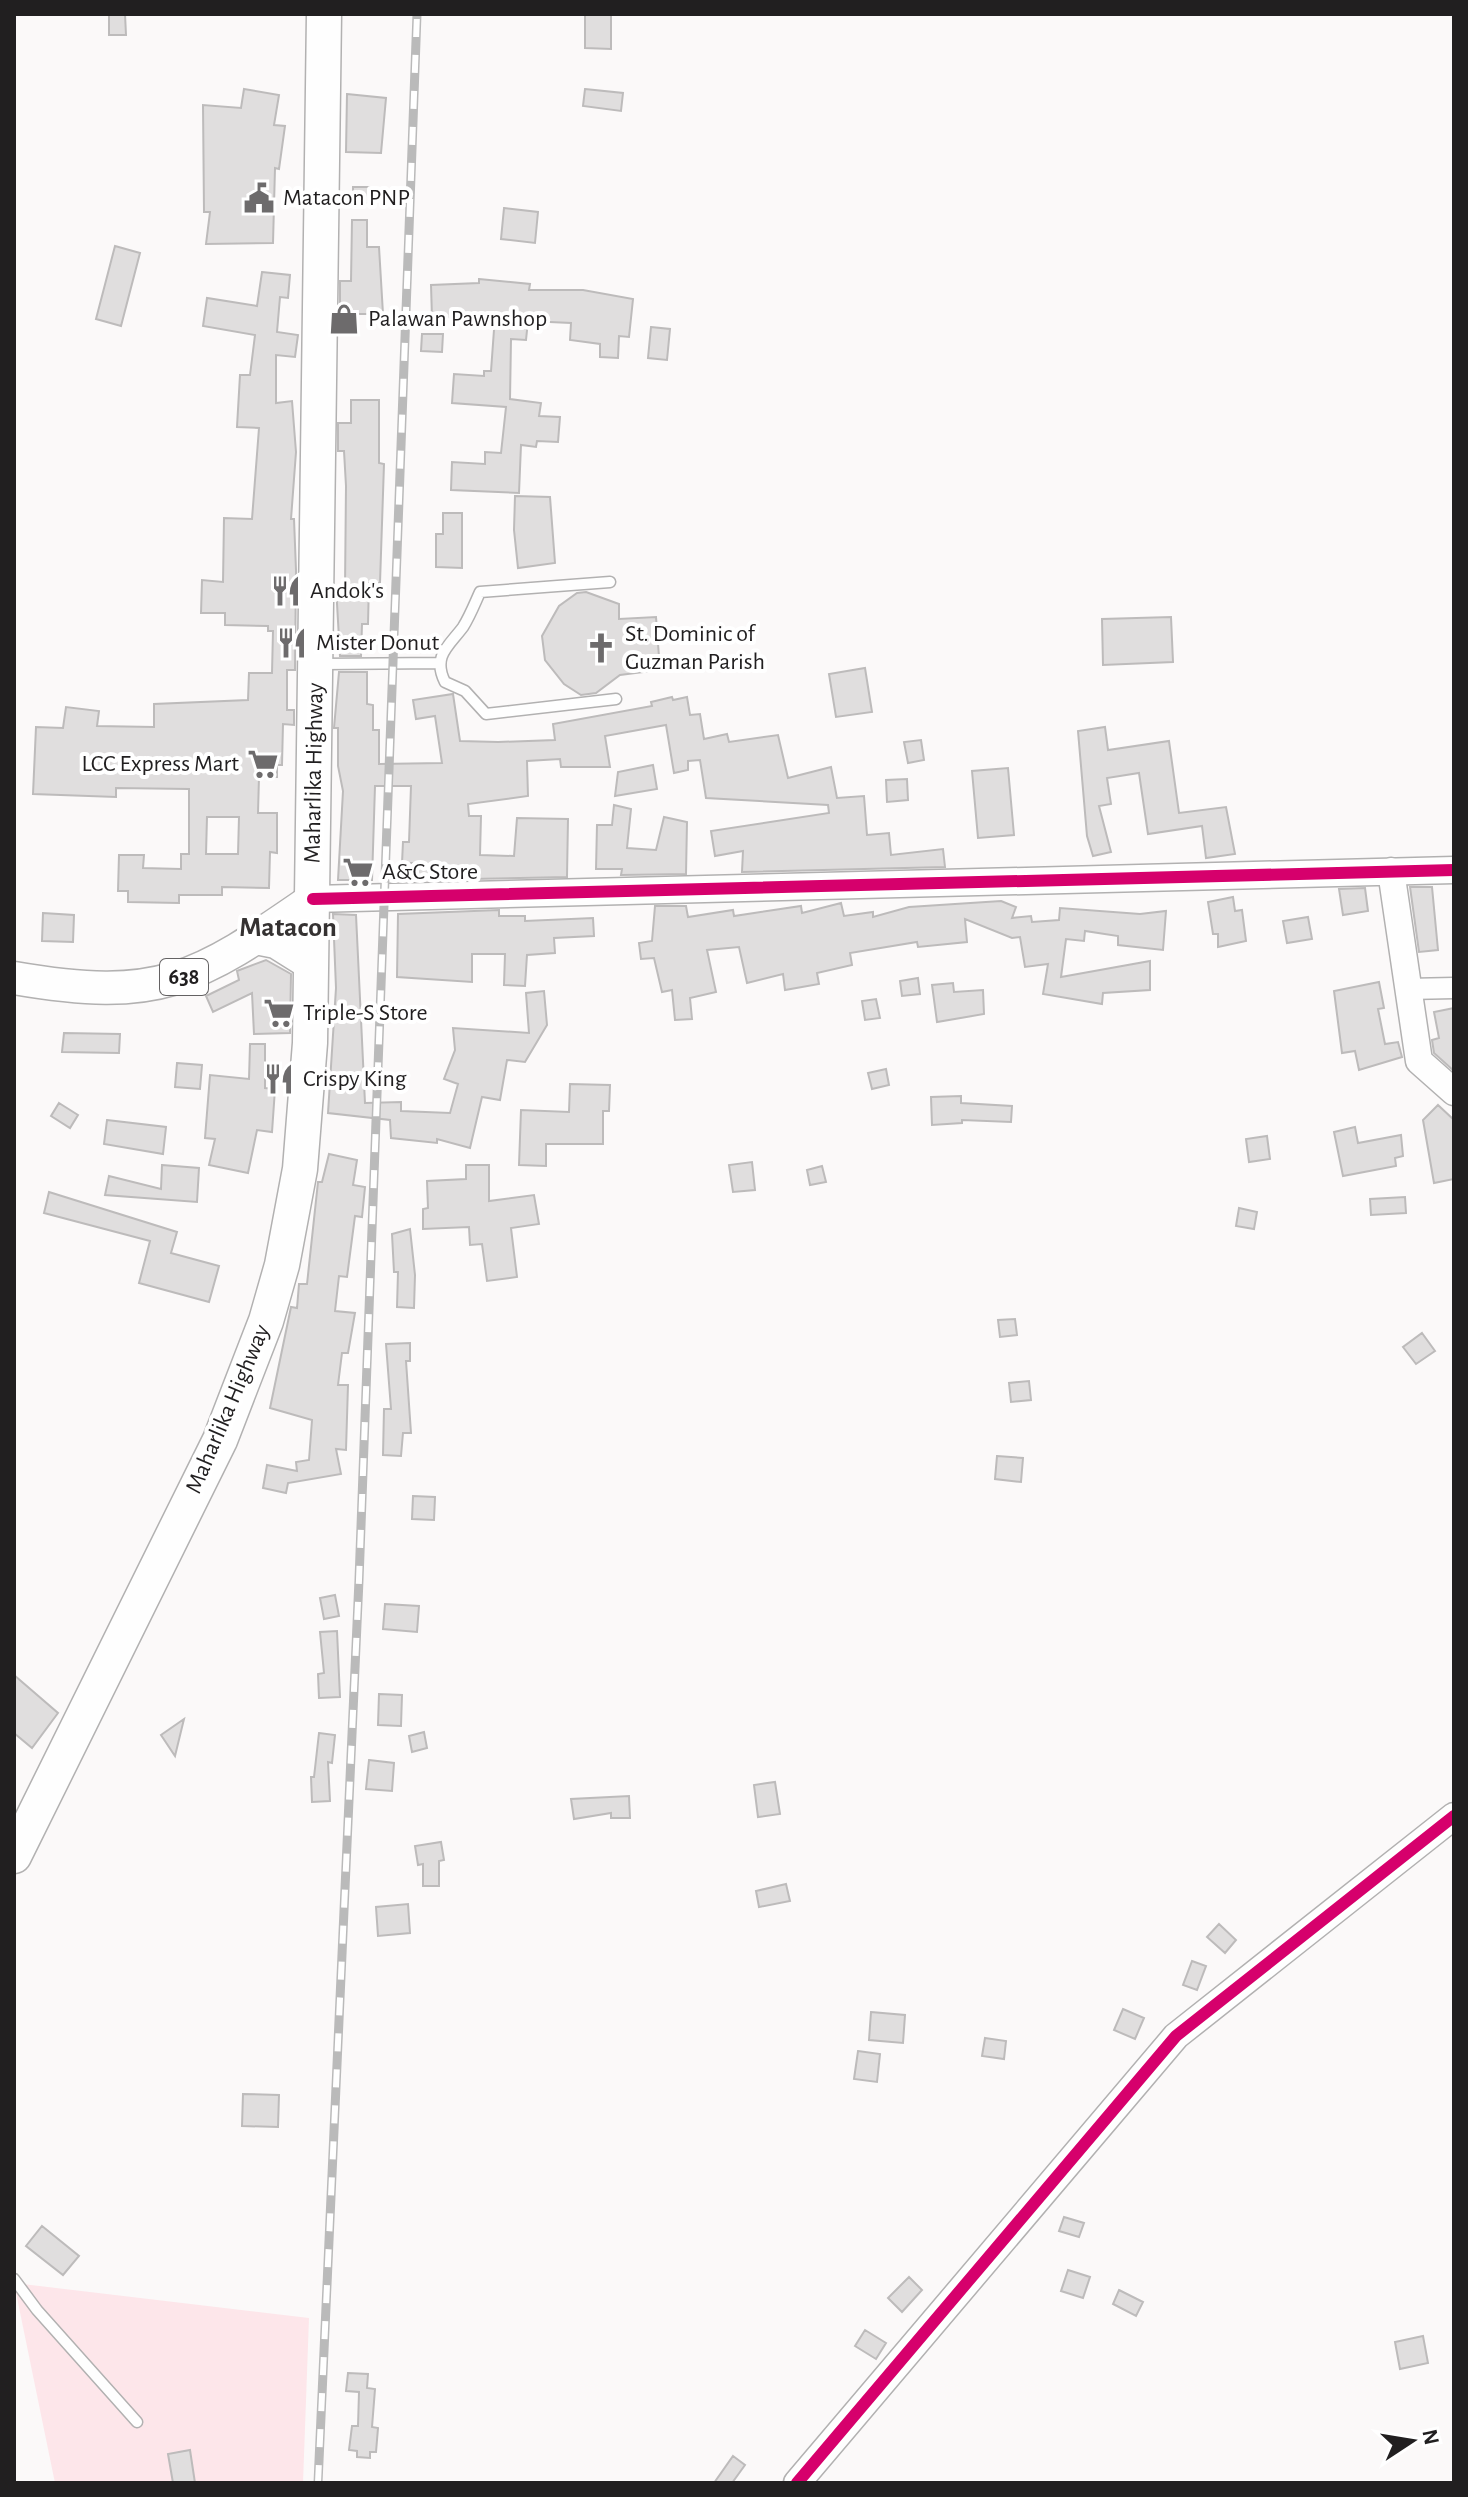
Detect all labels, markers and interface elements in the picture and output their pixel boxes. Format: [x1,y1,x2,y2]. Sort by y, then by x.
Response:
public building icon: Matacon PNP [242,181,276,215]
place label: Matacon PNP [283,186,410,210]
shop icon: Palawan Pawnshop [327,302,361,336]
place label: Palawan Pawnshop [368,307,547,331]
restaurant icon: Andok's [269,574,303,608]
place label: Andok's [310,579,384,603]
place label: St. Dominic of Guzman Parish [625,622,765,674]
restaurant icon: Mister Donut [275,626,309,660]
place label: Mister Donut [316,631,439,655]
church icon: St. Dominic of Guzman Parish [584,631,618,665]
street label: Maharlika Highway [300,682,328,864]
supermarket icon: LCC Express Mart [246,747,280,781]
place label: LCC Express Mart [82,752,239,776]
supermarket icon: A&C Store [341,855,375,889]
place label: A&C Store [382,860,478,884]
district label: Matacon [239,914,337,942]
road number: 638 [160,959,208,995]
supermarket icon: Triple-S Store [262,996,296,1030]
place label: Triple-S Store [303,1001,428,1025]
restaurant icon: Crispy King [262,1062,296,1096]
place label: Crispy King [303,1067,407,1091]
street label: Maharlika Highway [182,1321,274,1497]
north arrow [1372,2401,1452,2481]
text: N [1418,2427,1443,2447]

